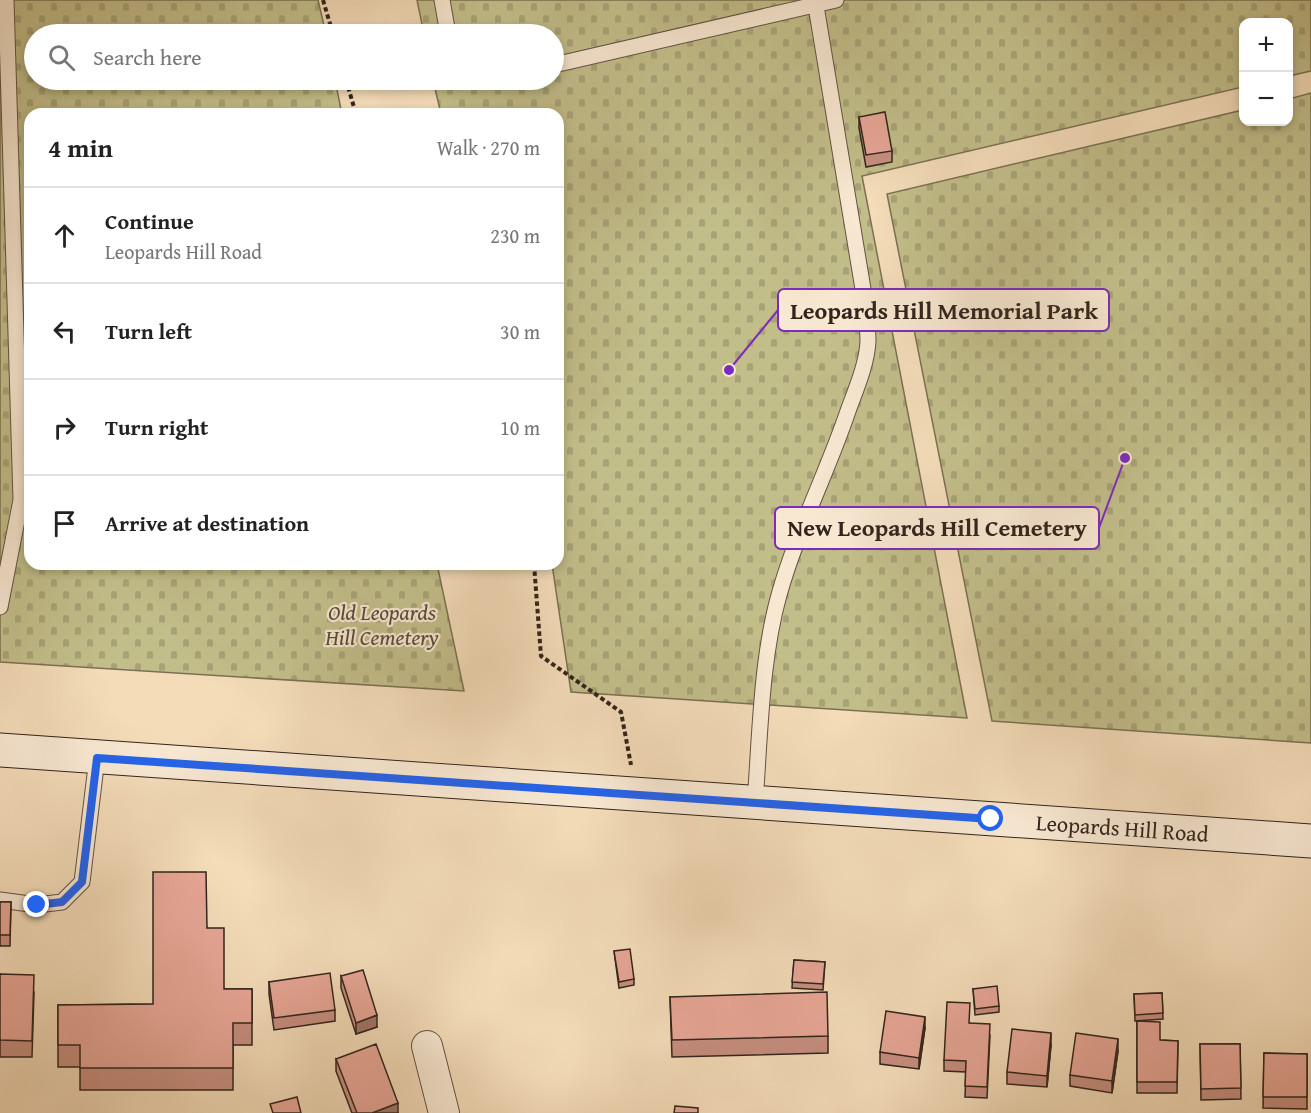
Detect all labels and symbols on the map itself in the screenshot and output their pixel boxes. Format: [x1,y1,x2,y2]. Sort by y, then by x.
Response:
callout: Leopards Hill Memorial Park [778,289,1109,331]
text: Leopards Hill Memorial Park [790,293,1098,328]
callout: New Leopards Hill Cemetery [775,507,1099,549]
text: New Leopards Hill Cemetery [787,510,1088,545]
park label: Old Leopards Hill Cemetery [324,596,439,653]
route start [977,805,1003,831]
street label: Leopards Hill Road [1035,806,1210,850]
route end [23,891,49,917]

